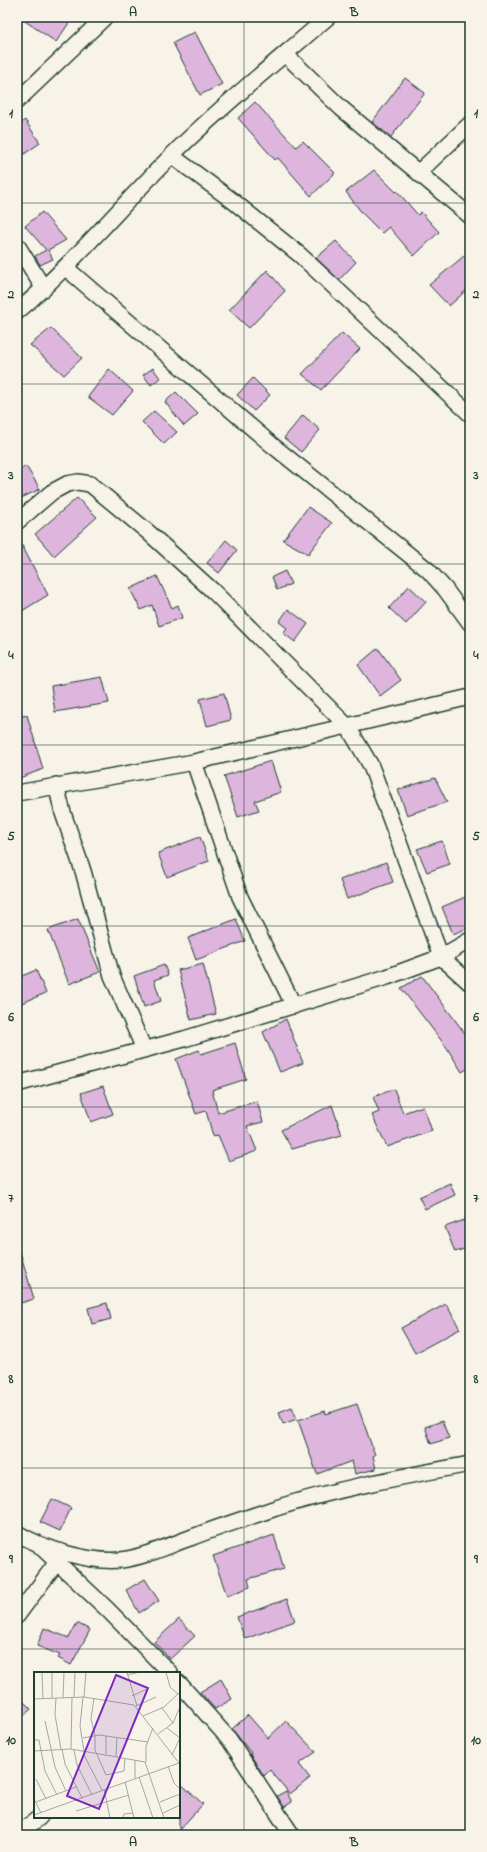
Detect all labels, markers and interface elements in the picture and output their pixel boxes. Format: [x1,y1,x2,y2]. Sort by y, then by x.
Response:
text: A [129,3,137,22]
text: B [349,3,359,22]
text: 1 [9,104,14,123]
text: 1 [474,104,479,123]
text: 2 [7,285,15,304]
text: 2 [472,285,480,304]
text: 3 [7,466,14,485]
text: 3 [472,466,479,485]
text: 4 [7,646,14,665]
text: 4 [472,646,479,665]
text: 5 [7,827,15,846]
text: 5 [472,827,480,846]
text: 6 [7,1008,14,1027]
text: 6 [472,1008,479,1027]
text: 7 [8,1189,14,1208]
text: 7 [473,1189,479,1208]
text: 8 [8,1370,14,1389]
text: 8 [473,1370,479,1389]
text: 9 [8,1550,14,1569]
text: 9 [473,1550,479,1569]
inset map [34,1672,180,1818]
text: 10 [6,1731,16,1750]
text: 10 [471,1731,481,1750]
text: A [129,1833,137,1852]
text: B [349,1833,359,1852]

